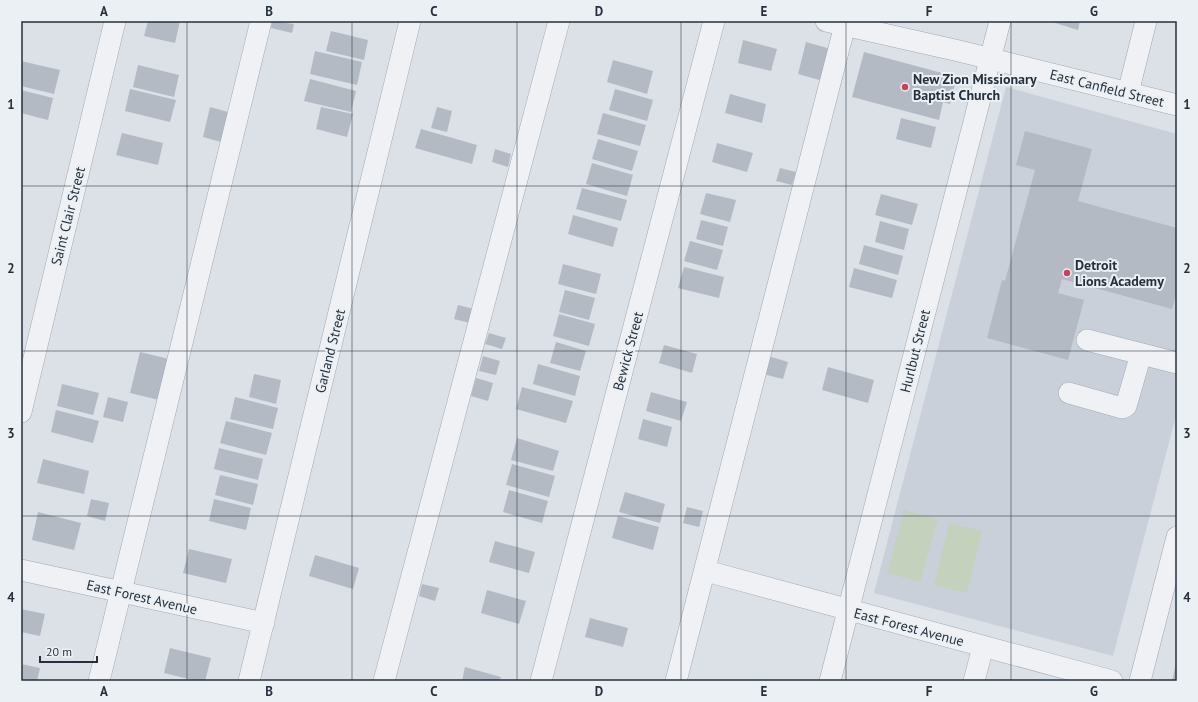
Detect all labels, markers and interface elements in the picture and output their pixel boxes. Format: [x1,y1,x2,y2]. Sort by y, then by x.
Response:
text: A [100,3,108,20]
text: B [265,3,273,20]
text: C [430,3,438,20]
text: D [595,3,603,20]
text: E [761,3,768,20]
text: F [926,3,933,20]
text: G [1090,3,1098,20]
street label: East Canfield Street [1048,65,1166,111]
place label: New Zion Missionary Baptist Church [913,70,1037,104]
marker: New Zion Missionary Baptist Church [900,82,910,92]
text: 1 [7,96,15,113]
text: 1 [1183,96,1191,113]
street label: Saint Clair Street [47,164,89,267]
place label: Detroit Lions Academy [1075,256,1164,290]
text: 2 [7,260,15,277]
text: 2 [1183,260,1191,277]
marker: Detroit Lions Academy [1062,268,1072,278]
street label: Garland Street [311,307,349,395]
street label: Hurlbut Street [896,307,934,394]
street label: Bewick Street [609,309,647,393]
text: 3 [7,425,15,442]
text: 3 [1183,425,1191,442]
street label: East Forest Avenue [85,576,199,618]
text: 4 [7,589,15,606]
text: 4 [1183,589,1191,606]
street label: East Forest Avenue [852,604,966,650]
scale bar [40,638,97,664]
text: 20 m [46,644,72,659]
text: A [100,683,108,700]
text: B [265,683,273,700]
text: C [430,683,438,700]
text: D [595,683,603,700]
text: E [761,683,768,700]
text: F [926,683,933,700]
text: G [1090,683,1098,700]

